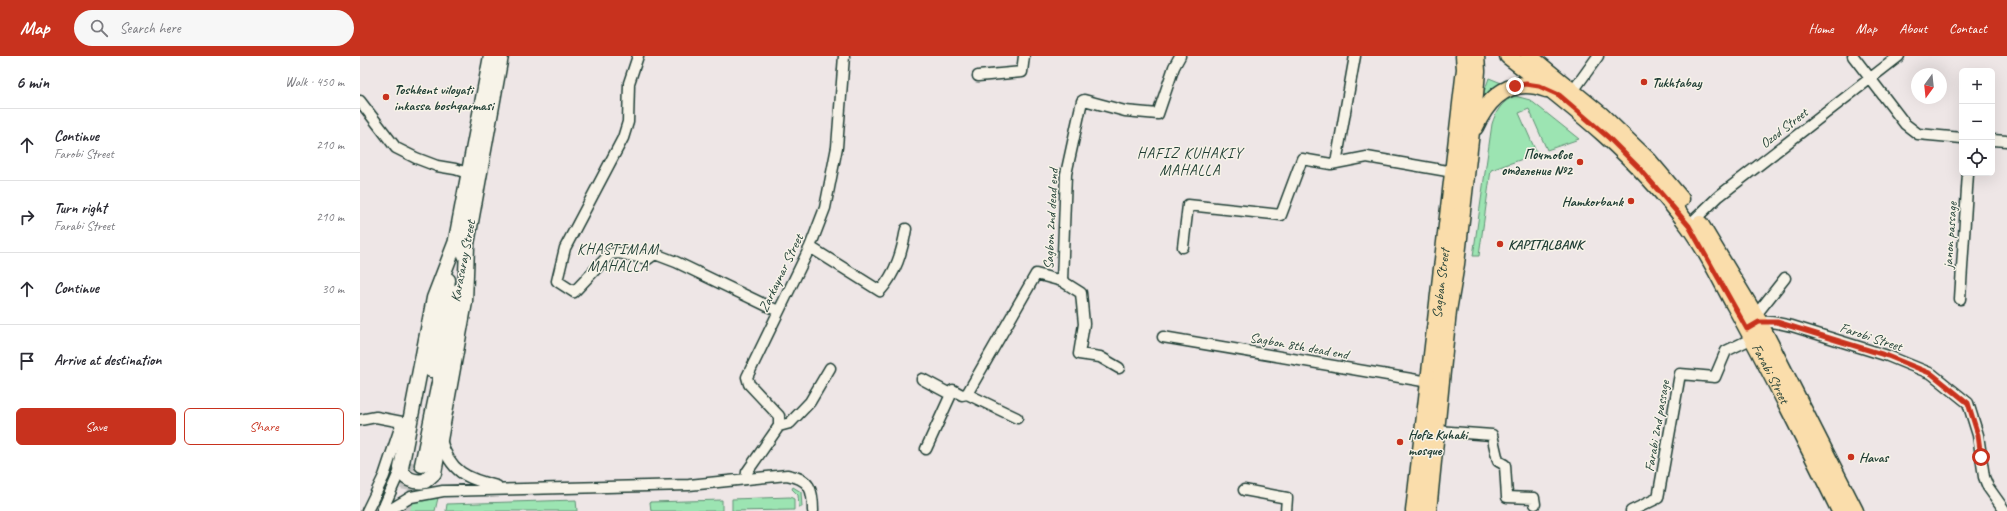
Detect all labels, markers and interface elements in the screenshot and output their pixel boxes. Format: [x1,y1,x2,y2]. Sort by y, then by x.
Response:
search box [74,10,354,46]
text: Map [20,16,50,40]
icon: search [88,17,110,39]
text: Search here [120,19,181,38]
text: Home [1808,20,1834,37]
text: Map [1856,20,1877,37]
text: About [1899,20,1927,37]
text: Contact [1949,20,1987,37]
north arrow [1911,68,1947,104]
map controls [1959,68,1995,176]
button: + [1959,68,1995,104]
text: 6 min [16,72,49,93]
text: Walk · 450 m [285,74,344,90]
place label: Tukhtabay [1652,74,1703,91]
route end [1506,77,1524,95]
marker: Tukhtabay [1639,77,1649,87]
place label: Toshkent viloyati inkassa boshqarmasi [394,81,496,114]
marker: Toshkent viloyati inkassa boshqarmasi [381,92,391,102]
street label: Ozod Street [1757,103,1812,152]
button: − [1959,104,1995,140]
text: Continue [54,127,99,146]
icon: ahead [16,134,38,156]
text: 210 m [316,137,344,153]
button: locate [1959,140,1995,176]
district label: HAFIZ KUHAKIY MAHALLA [1137,144,1245,180]
text: Farobi Street [54,146,114,162]
place label: Почтовое отделение №2 [1501,146,1574,179]
marker: Почтовое отделение №2 [1575,157,1585,167]
street label: Sagbon 2nd dead end [1040,166,1062,270]
place label: Hamkorbank [1562,193,1625,210]
marker: Hamkorbank [1626,196,1636,206]
text: Turn right [54,199,107,218]
street label: janon passage [1939,200,1961,271]
icon: right [16,206,38,228]
text: 210 m [316,209,344,225]
street label: Karasaray Street [447,217,480,303]
text: Farabi Street [54,218,114,234]
street label: Zarkaynar Street [755,230,808,315]
place label: KAPITALBANK [1508,236,1586,253]
marker: KAPITALBANK [1495,239,1505,249]
district label: KHASTIMAM MAHALLA [577,240,659,276]
street label: Sagban Street [1428,246,1453,319]
icon: ahead [16,278,38,300]
text: Continue [54,279,99,298]
text: 30 m [322,281,344,297]
street label: Farobi Street [1838,319,1906,355]
street label: Sagbon 8th dead end [1248,329,1352,363]
street label: Farabi Street [1748,341,1794,407]
icon: arrive [16,350,38,372]
text: Arrive at destination [54,351,161,370]
street label: Farabi 2nd passage [1641,378,1674,473]
button: Save [16,408,176,445]
button: Share [184,408,344,445]
place label: Hofiz Kuhaki mosque [1408,426,1470,459]
marker: Hofiz Kuhaki mosque [1395,437,1405,447]
route start [1972,448,1990,466]
place label: Havas [1859,449,1890,466]
marker: Havas [1846,452,1856,462]

